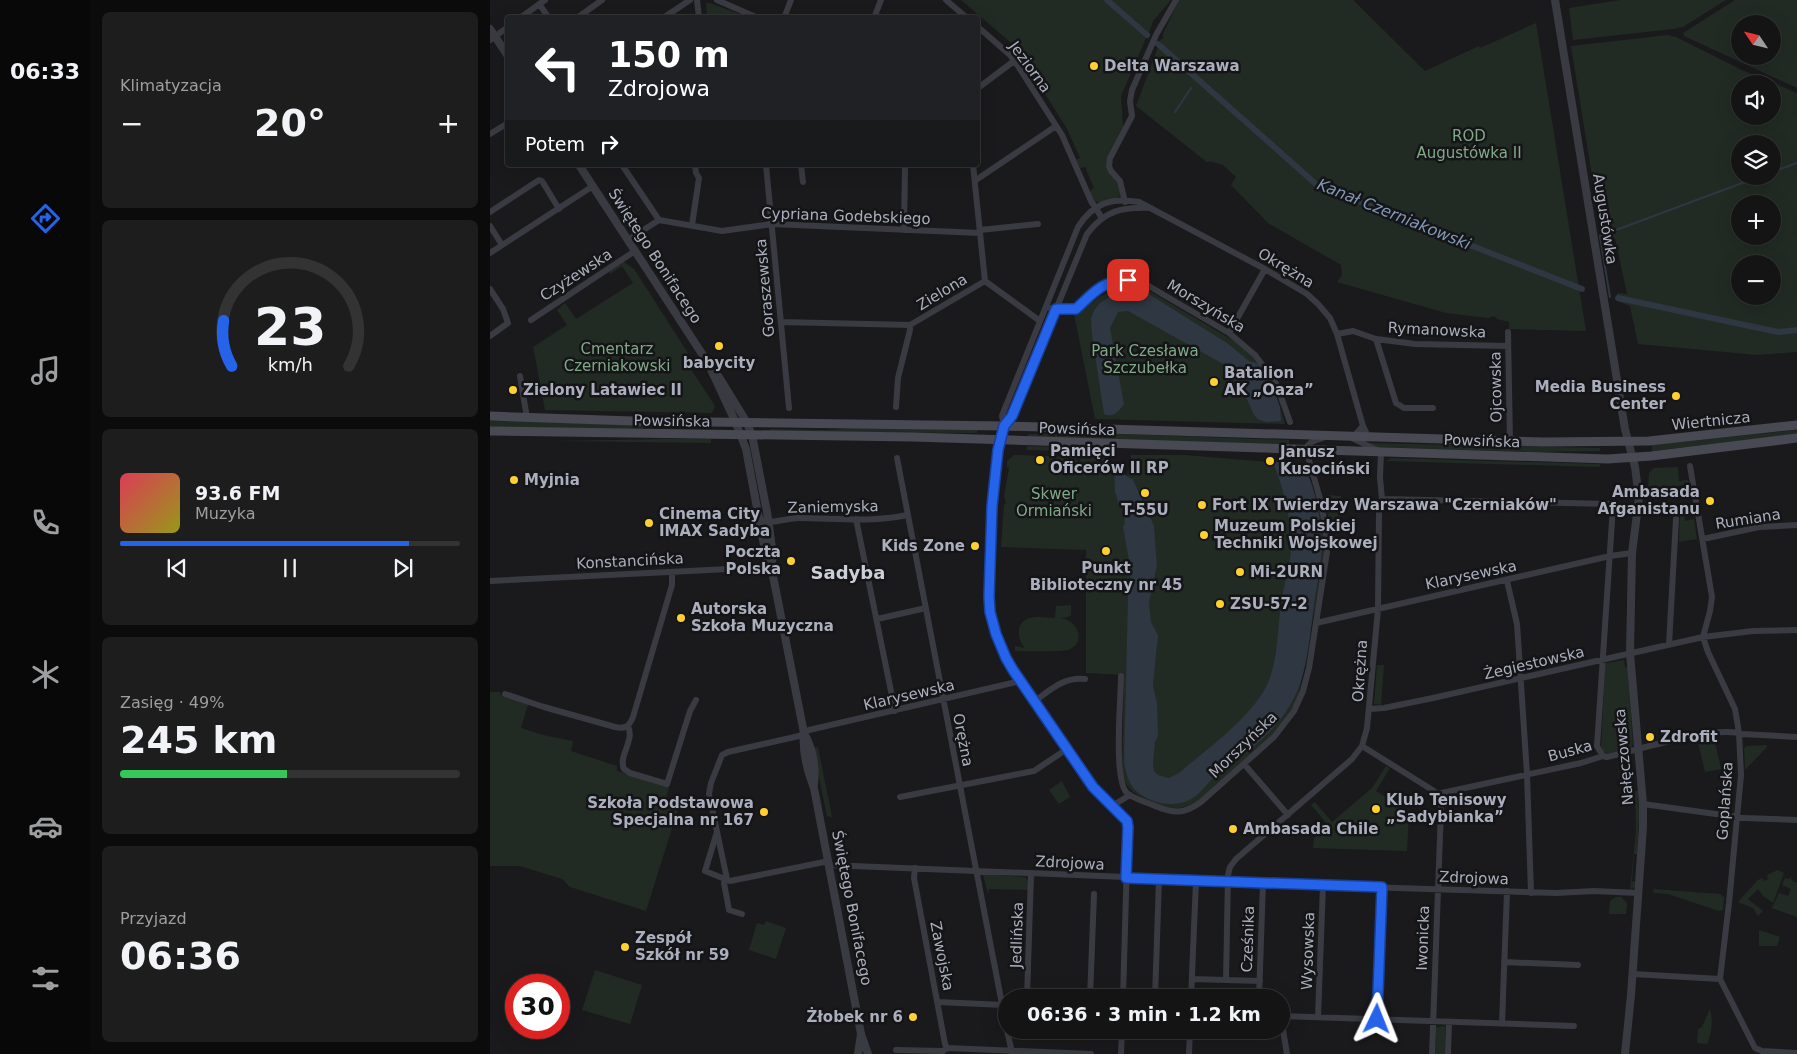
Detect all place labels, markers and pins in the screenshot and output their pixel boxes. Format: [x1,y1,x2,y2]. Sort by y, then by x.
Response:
place label: Delta Warszawa [1104,57,1240,75]
marker: Delta Warszawa [1088,60,1100,72]
pin [1107,259,1149,301]
marker: babycity [713,340,725,352]
place label: babycity [683,354,755,372]
place label: Batalion AK „Oaza” [1224,364,1314,399]
marker: Batalion AK „Oaza” [1208,376,1220,388]
place label: Media Business Center [1535,378,1667,413]
place label: Zielony Latawiec II [523,381,682,399]
marker: Zielony Latawiec II [507,384,519,396]
marker: Media Business Center [1670,390,1682,402]
place label: Pamięci Oficerów II RP [1050,442,1169,477]
place label: Janusz Kusociński [1279,443,1370,478]
marker: Pamięci Oficerów II RP [1034,454,1046,466]
marker: Janusz Kusociński [1264,455,1276,467]
place label: Myjnia [524,471,580,489]
marker: Myjnia [508,474,520,486]
place label: Ambasada Afganistanu [1598,483,1700,518]
marker: T-55U [1139,487,1151,499]
marker: Ambasada Afganistanu [1704,495,1716,507]
place label: Fort IX Twierdzy Warszawa "Czerniaków" [1212,496,1557,514]
marker: Fort IX Twierdzy Warszawa "Czerniaków" [1196,499,1208,511]
place label: T-55U [1121,501,1169,519]
place label: Cinema City IMAX Sadyba [659,505,770,540]
marker: Cinema City IMAX Sadyba [643,517,655,529]
place label: Muzeum Polskiej Techniki Wojskowej [1214,517,1378,552]
marker: Muzeum Polskiej Techniki Wojskowej [1198,529,1210,541]
place label: Kids Zone [881,537,965,555]
marker: Kids Zone [969,540,981,552]
place label: Poczta Polska [725,543,781,578]
marker: Punkt Biblioteczny nr 45 [1100,545,1112,557]
marker: Poczta Polska [785,555,797,567]
place label: Punkt Biblioteczny nr 45 [1030,559,1182,594]
place label: Mi-2URN [1250,563,1323,581]
marker: Mi-2URN [1234,566,1246,578]
place label: ZSU-57-2 [1230,595,1308,613]
marker: ZSU-57-2 [1214,598,1226,610]
place label: Autorska Szkoła Muzyczna [691,600,834,635]
marker: Autorska Szkoła Muzyczna [675,612,687,624]
place label: Zdrofit [1660,728,1718,746]
marker: Zdrofit [1644,731,1656,743]
place label: Klub Tenisowy „Sadybianka” [1386,791,1507,826]
place label: Szkoła Podstawowa Specjalna nr 167 [587,794,754,829]
marker: Klub Tenisowy „Sadybianka” [1370,803,1382,815]
marker: Szkoła Podstawowa Specjalna nr 167 [758,806,770,818]
place label: Ambasada Chile [1243,820,1378,838]
marker: Ambasada Chile [1227,823,1239,835]
place label: Zespół Szkół nr 59 [635,929,729,964]
marker: Zespół Szkół nr 59 [619,941,631,953]
place label: Żłobek nr 6 [806,1007,903,1026]
marker: Żłobek nr 6 [907,1011,919,1023]

